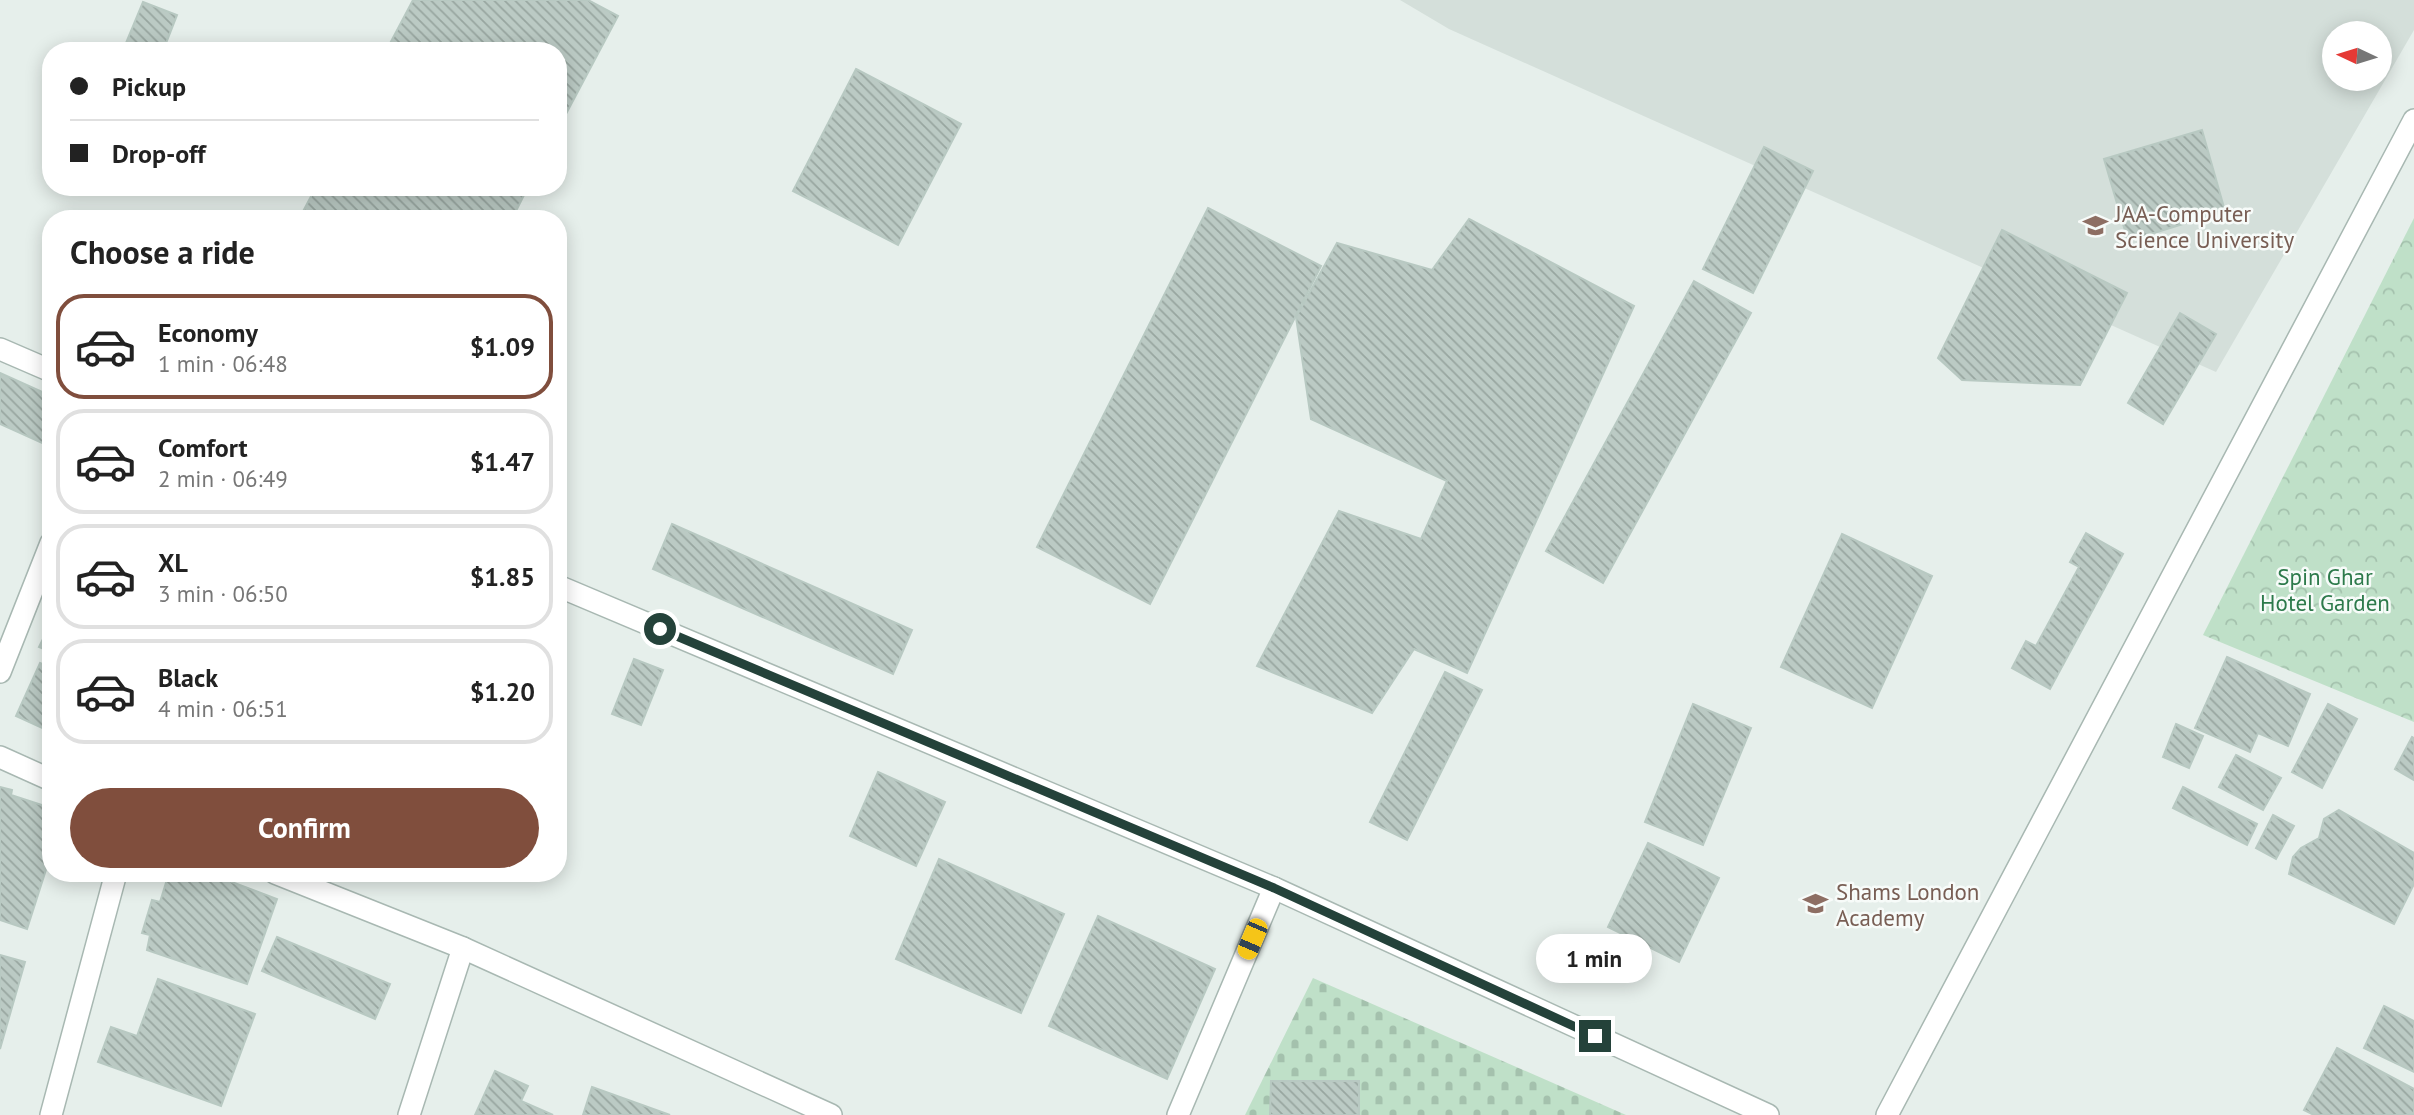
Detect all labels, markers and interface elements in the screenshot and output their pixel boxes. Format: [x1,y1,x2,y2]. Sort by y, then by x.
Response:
north arrow [2322,21,2392,91]
map controls [2322,21,2392,91]
text: Pickup [112,70,186,103]
text: Drop-off [112,137,206,170]
place label: JAA-Computer Science University [2114,199,2294,254]
school or university icon: JAA-Computer Science University [2081,212,2109,240]
text: Choose a ride [70,231,255,273]
icon: car [74,315,137,378]
text: Economy [158,316,258,349]
text: $1.09 [470,330,535,363]
text: 1 min · 06:48 [158,349,288,378]
icon: car [74,430,137,493]
text: Comfort [158,431,248,464]
text: $1.47 [470,445,535,478]
text: 2 min · 06:49 [158,464,288,493]
icon: car [74,545,137,608]
text: XL [158,546,188,579]
text: $1.85 [470,560,535,593]
park label: Spin Ghar Hotel Garden [2260,562,2390,617]
text: 3 min · 06:50 [158,579,288,608]
route start [644,613,676,645]
icon: car [74,660,137,723]
text: Black [158,661,218,694]
text: $1.20 [470,675,535,708]
text: 4 min · 06:51 [158,694,288,723]
button: Confirm [70,788,539,868]
place label: Shams London Academy [1836,877,1979,932]
school or university icon: Shams London Academy [1802,890,1830,918]
car [1235,916,1270,962]
callout: 1 min [1537,934,1653,984]
text: 1 min [1566,944,1622,973]
route end [1579,1020,1611,1052]

